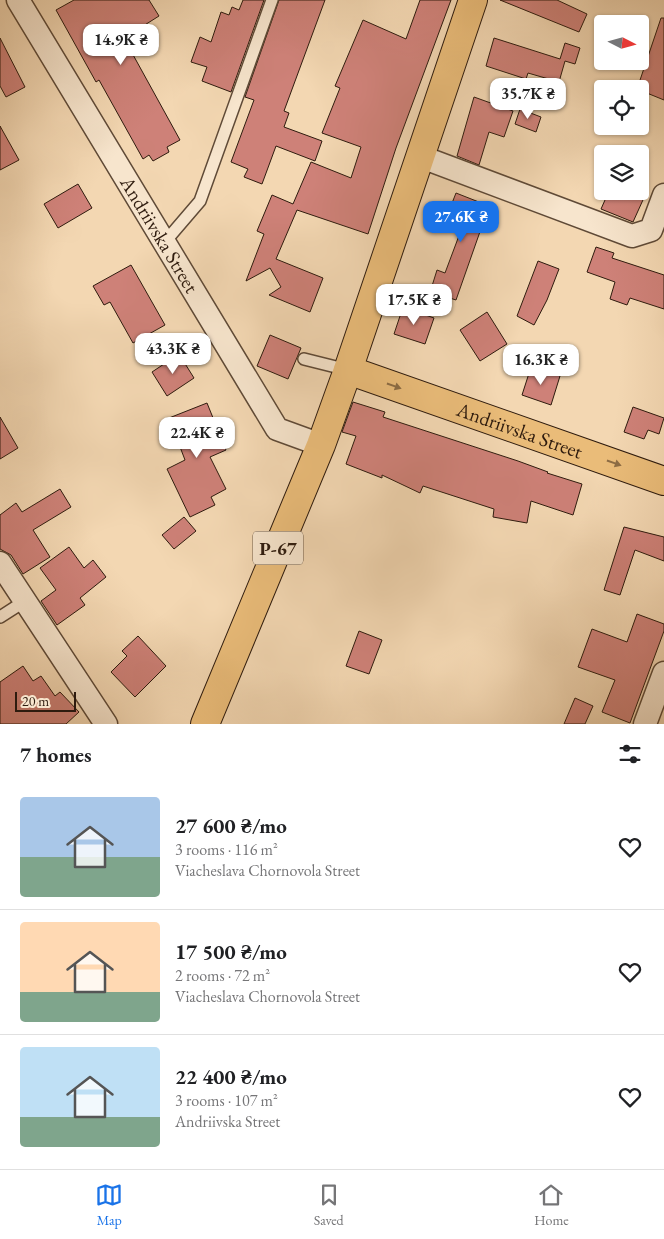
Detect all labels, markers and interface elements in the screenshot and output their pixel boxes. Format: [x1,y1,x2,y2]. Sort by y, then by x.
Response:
north arrow [594,15,649,70]
map controls [594,15,649,200]
pin: 14.9K ₴ [75,23,167,66]
text: 14.9K ₴ [94,29,148,50]
pin: 35.7K ₴ [482,78,574,120]
button: locate [594,80,649,135]
text: 35.7K ₴ [501,83,555,104]
button: layers [594,145,649,200]
street label: Andriivska Street [114,171,205,298]
pin: 27.6K ₴ [415,200,507,243]
text: 27.6K ₴ [434,206,488,227]
pin: 17.5K ₴ [368,284,460,326]
text: 17.5K ₴ [387,289,441,310]
pin: 43.3K ₴ [127,332,219,375]
text: 43.3K ₴ [146,338,200,359]
pin: 16.3K ₴ [495,344,587,386]
text: 16.3K ₴ [514,349,568,370]
one-way arrow [387,383,402,390]
street label: Andriivska Street [452,396,587,465]
pin: 22.4K ₴ [151,416,243,459]
text: 22.4K ₴ [170,422,224,443]
one-way arrow [607,459,622,467]
road number: Р-67 [253,532,303,564]
scale bar [15,689,76,712]
text: 20 m [22,692,49,710]
icon: filters [616,740,644,768]
text: 7 homes [20,741,92,768]
text: 27 600 ₴/mo [175,812,287,839]
icon: home [60,817,120,877]
icon: heart [616,833,644,861]
text: 3 rooms · 116 m² [175,839,278,860]
text: Viacheslava Chornovola Street [175,860,360,881]
text: 17 500 ₴/mo [175,938,287,965]
icon: home [60,942,120,1002]
icon: heart [616,958,644,986]
text: 2 rooms · 72 m² [175,965,270,986]
text: Viacheslava Chornovola Street [175,986,360,1007]
text: 22 400 ₴/mo [175,1063,287,1090]
icon: home [60,1067,120,1127]
icon: heart [616,1083,644,1111]
text: 3 rooms · 107 m² [175,1090,278,1111]
text: Andriivska Street [175,1111,280,1132]
tab: Map [95,1181,123,1229]
tab: Saved [314,1181,344,1229]
tab: Home [534,1181,569,1229]

